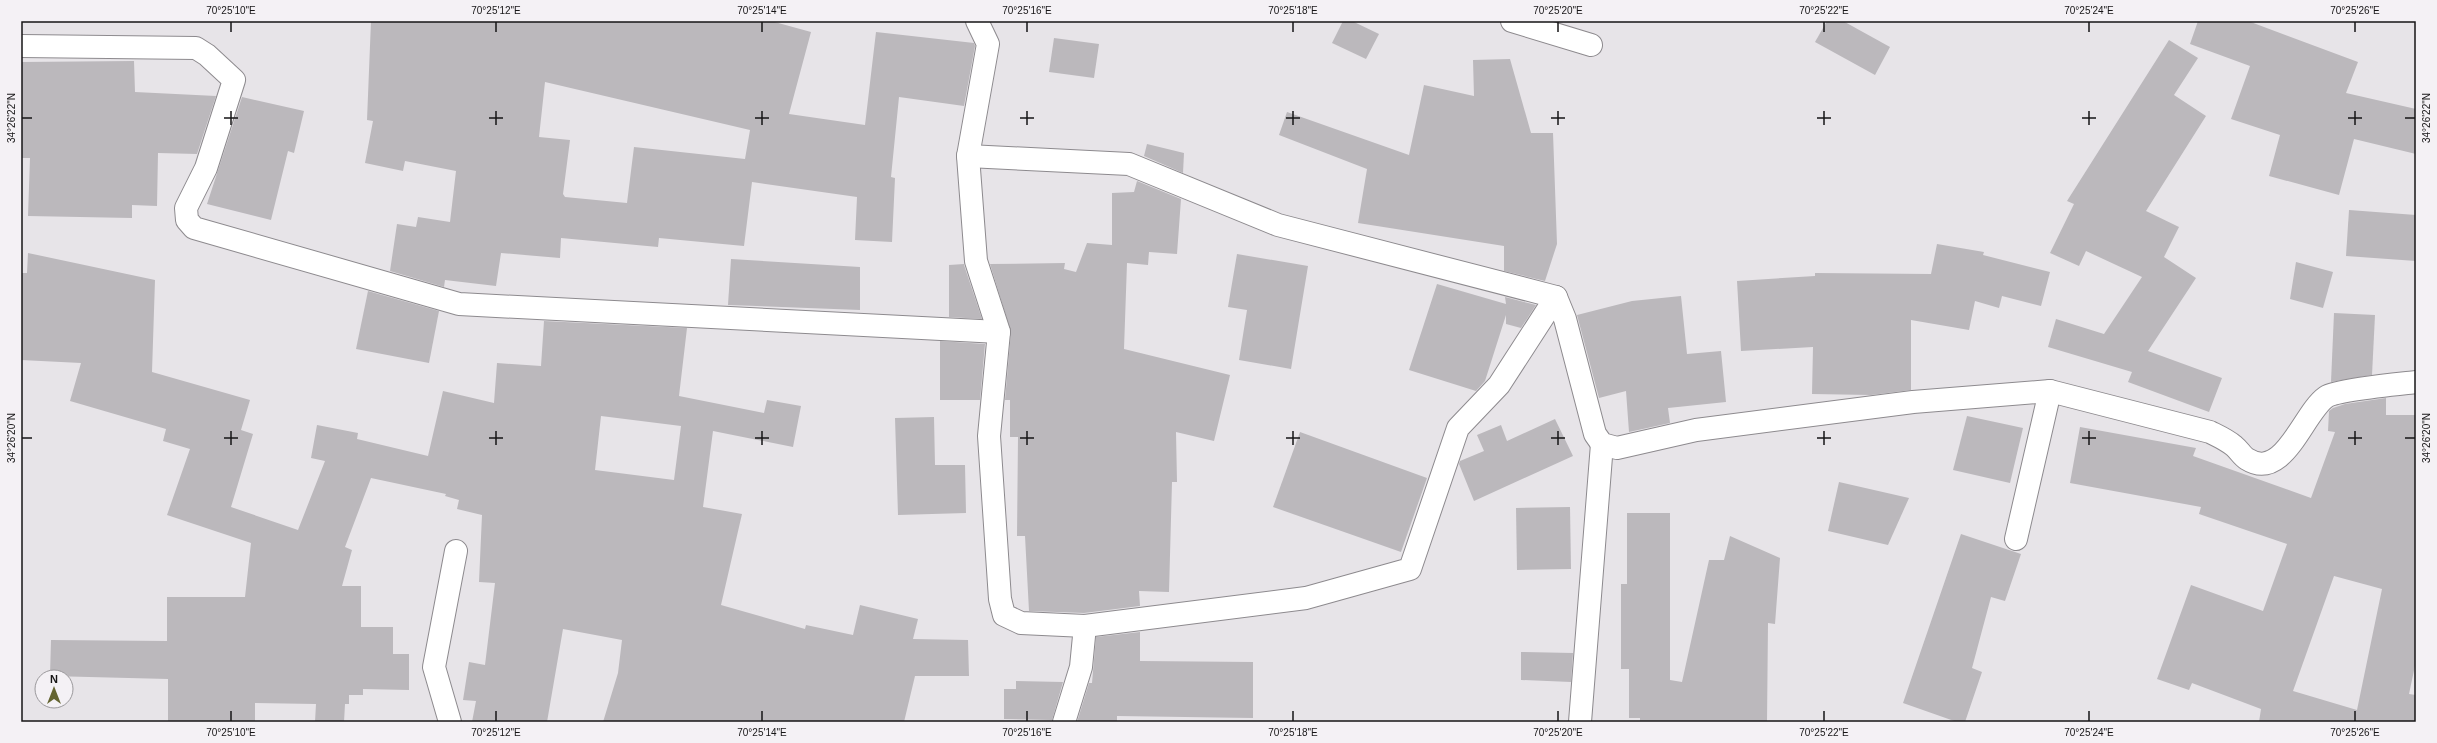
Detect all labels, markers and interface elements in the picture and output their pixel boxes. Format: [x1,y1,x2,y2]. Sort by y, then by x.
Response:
text: 70°25'10"E [206,5,256,16]
text: 70°25'12"E [471,5,521,16]
text: 70°25'14"E [737,5,787,16]
text: 70°25'16"E [1002,5,1052,16]
text: 70°25'18"E [1268,5,1318,16]
text: 70°25'20"E [1533,5,1583,16]
text: 70°25'22"E [1799,5,1849,16]
text: 70°25'24"E [2064,5,2114,16]
text: 70°25'26"E [2330,5,2380,16]
text: 34°26'22"N [6,93,17,143]
text: 34°26'22"N [2421,93,2432,143]
text: 34°26'20"N [6,413,17,463]
text: 34°26'20"N [2421,413,2432,463]
north arrow [34,669,74,709]
text: N [50,673,58,685]
text: 70°25'10"E [206,727,256,738]
text: 70°25'12"E [471,727,521,738]
text: 70°25'14"E [737,727,787,738]
text: 70°25'16"E [1002,727,1052,738]
text: 70°25'18"E [1268,727,1318,738]
text: 70°25'20"E [1533,727,1583,738]
text: 70°25'22"E [1799,727,1849,738]
text: 70°25'24"E [2064,727,2114,738]
text: 70°25'26"E [2330,727,2380,738]

